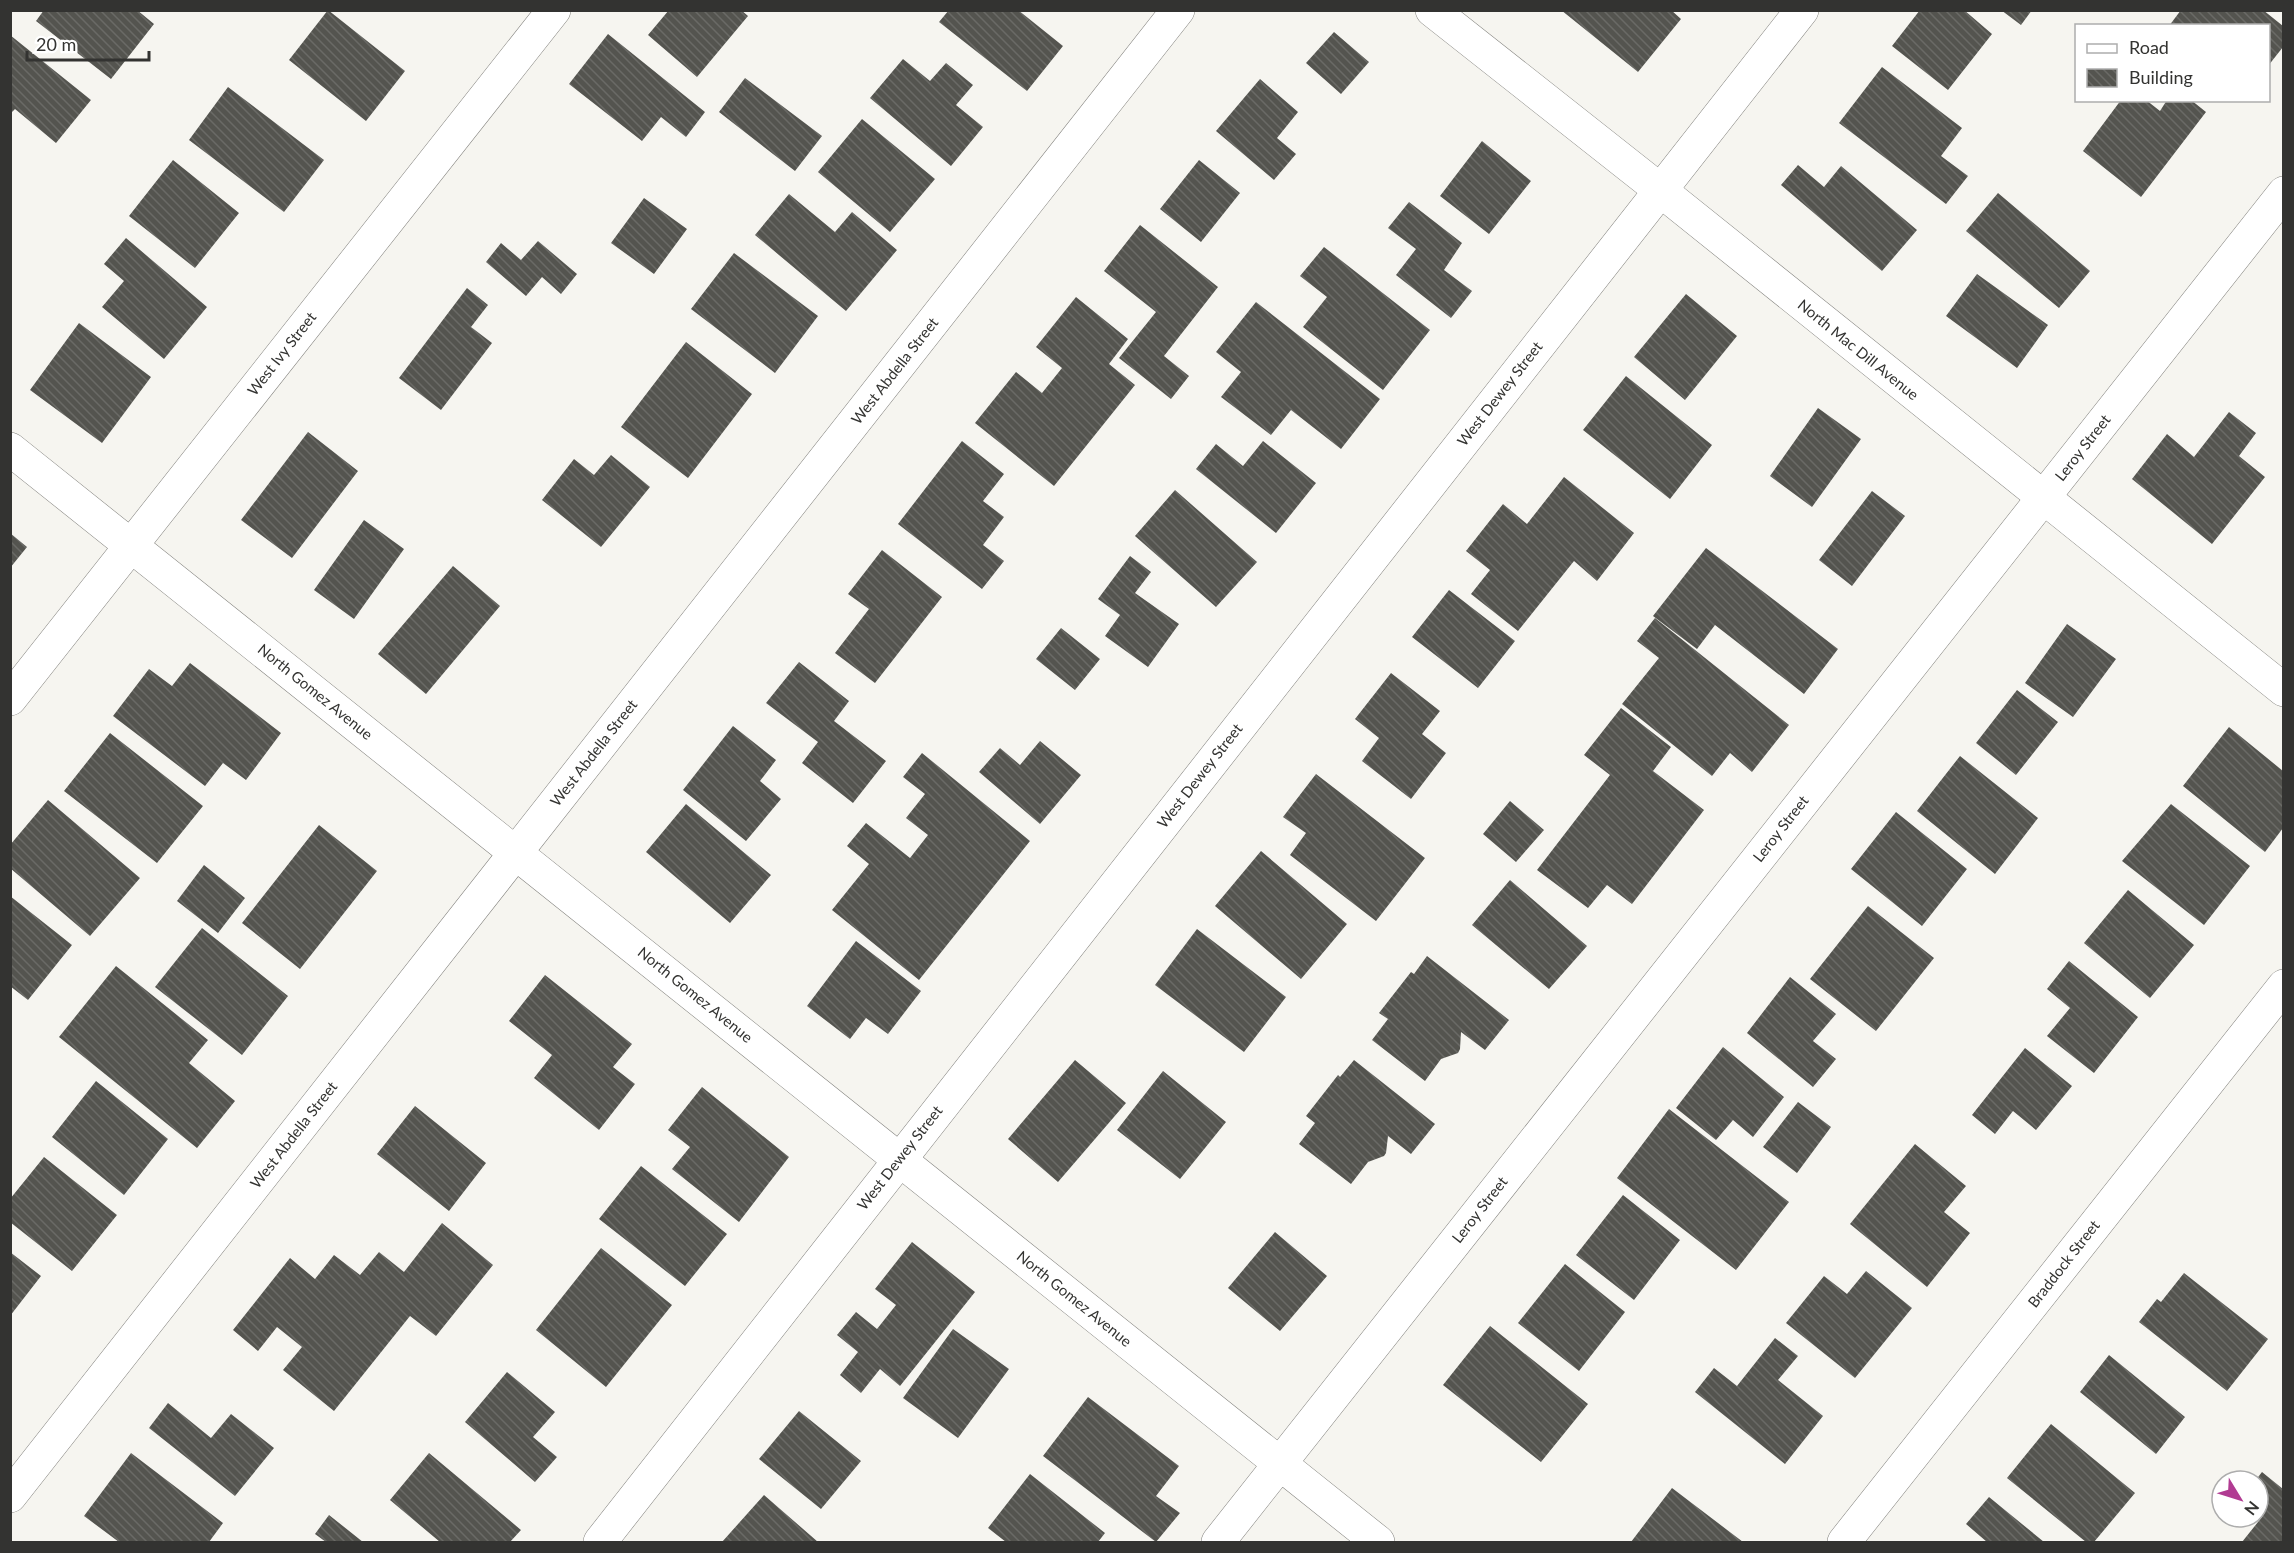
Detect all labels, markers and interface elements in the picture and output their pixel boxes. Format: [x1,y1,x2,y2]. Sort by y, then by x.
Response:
scale bar [27,24,148,62]
legend [2075,24,2270,102]
text: 20 m [36,33,76,55]
text: Road [2129,36,2169,58]
text: Building [2129,66,2193,88]
street label: North Mac Dill Avenue [1795,295,1923,403]
street label: West Ivy Street [243,308,320,399]
street label: West Abdella Street [847,313,942,427]
street label: West Dewey Street [1453,337,1546,449]
street label: Leroy Street [2051,410,2114,484]
street label: North Gomez Avenue [255,639,377,743]
street label: West Abdella Street [546,695,641,809]
street label: West Dewey Street [1153,719,1246,831]
street label: Leroy Street [1749,791,1812,865]
street label: North Gomez Avenue [635,942,757,1046]
street label: West Abdella Street [246,1077,341,1191]
street label: West Dewey Street [853,1101,946,1213]
street label: Leroy Street [1448,1172,1511,1246]
street label: Braddock Street [2024,1216,2103,1311]
street label: North Gomez Avenue [1014,1246,1136,1350]
north arrow [2210,1469,2270,1529]
text: N [2241,1498,2263,1519]

